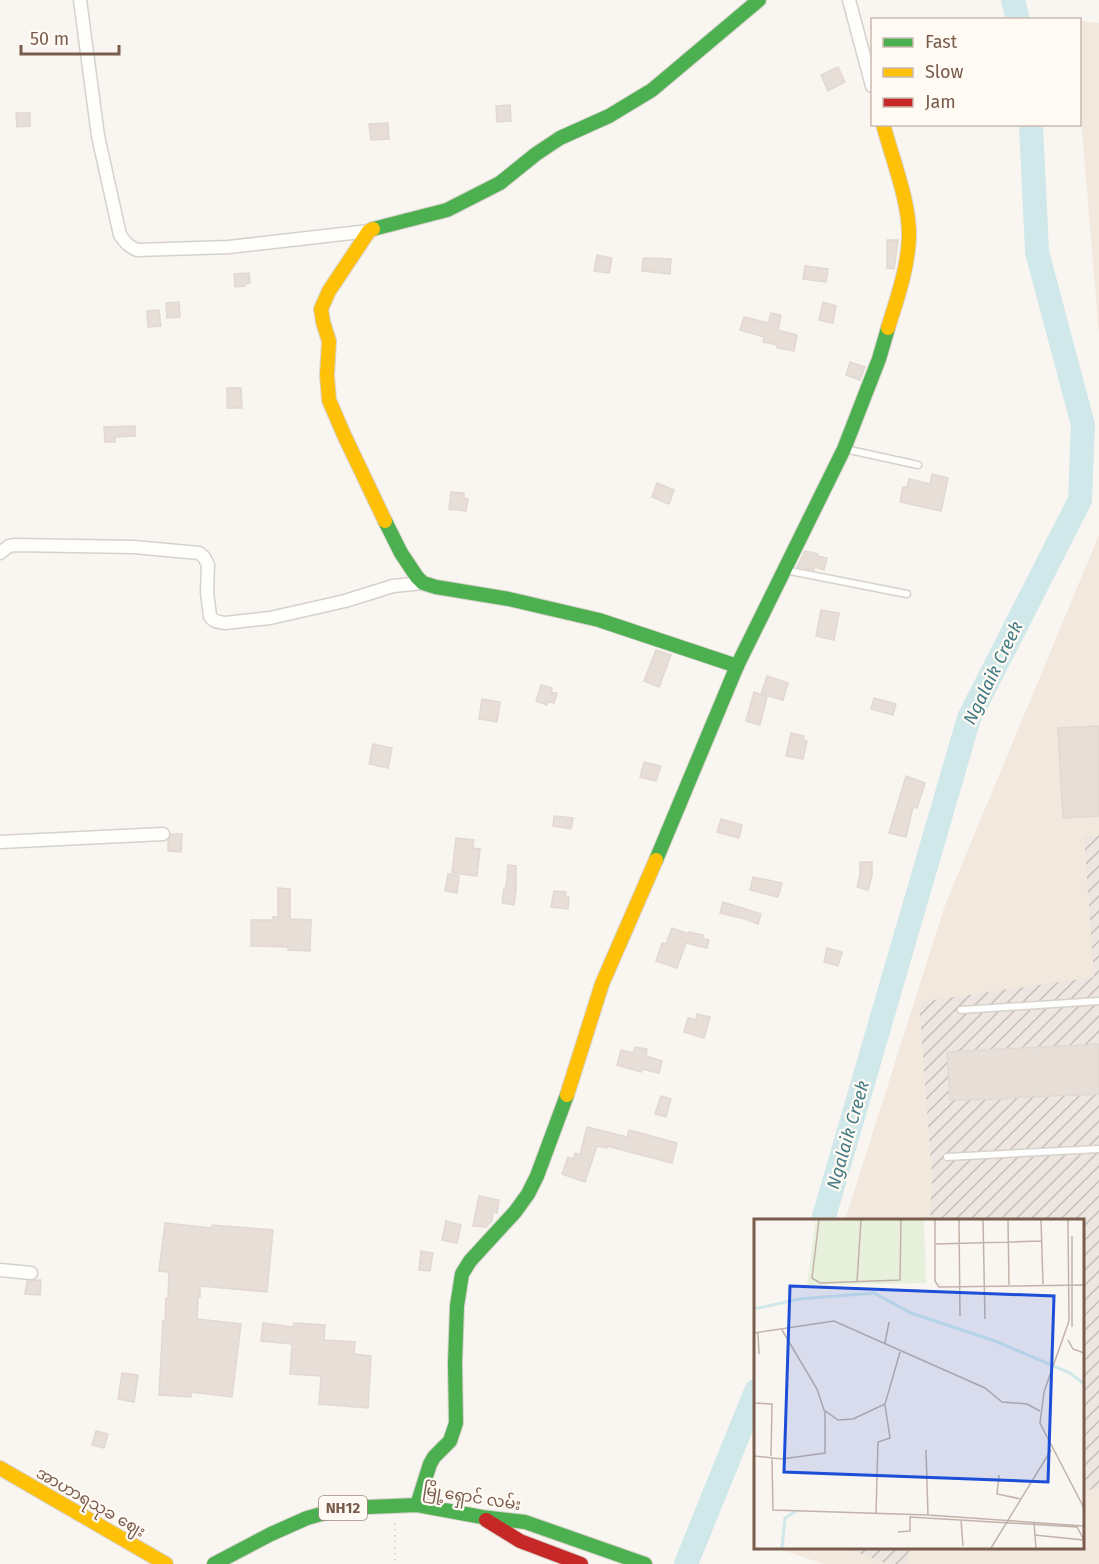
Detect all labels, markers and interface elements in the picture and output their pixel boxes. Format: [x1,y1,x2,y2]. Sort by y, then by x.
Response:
scale bar [21,18,118,56]
legend [871,18,1081,126]
text: 50 m [30,28,69,50]
text: Fast [925,31,958,53]
text: Slow [925,61,964,83]
text: Jam [925,91,956,113]
water label: Ngalaik Creek [959,618,1028,728]
water label: Ngalaik Creek [822,1078,874,1192]
inset map [754,1219,1084,1549]
street label: အာဟာရသုခ ဈေး [30,1463,149,1545]
street label: မြို့ရှောင် လမ်း [421,1478,523,1519]
road number: NH12 [319,1496,367,1520]

